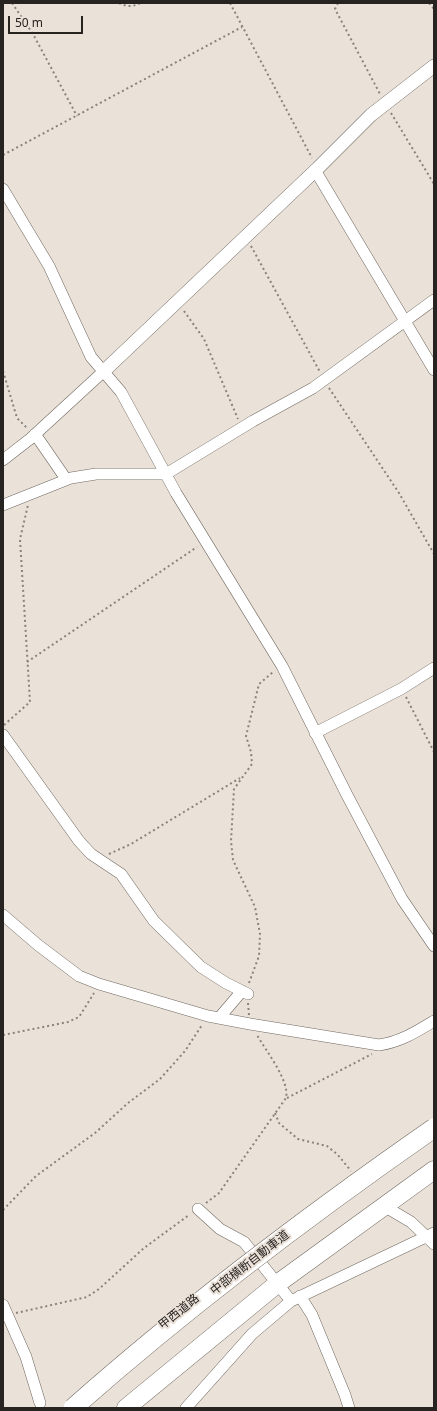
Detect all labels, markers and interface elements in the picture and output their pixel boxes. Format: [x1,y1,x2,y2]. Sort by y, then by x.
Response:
scale bar [10,8,85,34]
text: 50 m [15,14,43,31]
street label: 中部横断自動車道 [208,1228,292,1298]
street label: 甲西道路 [156,1291,202,1333]

